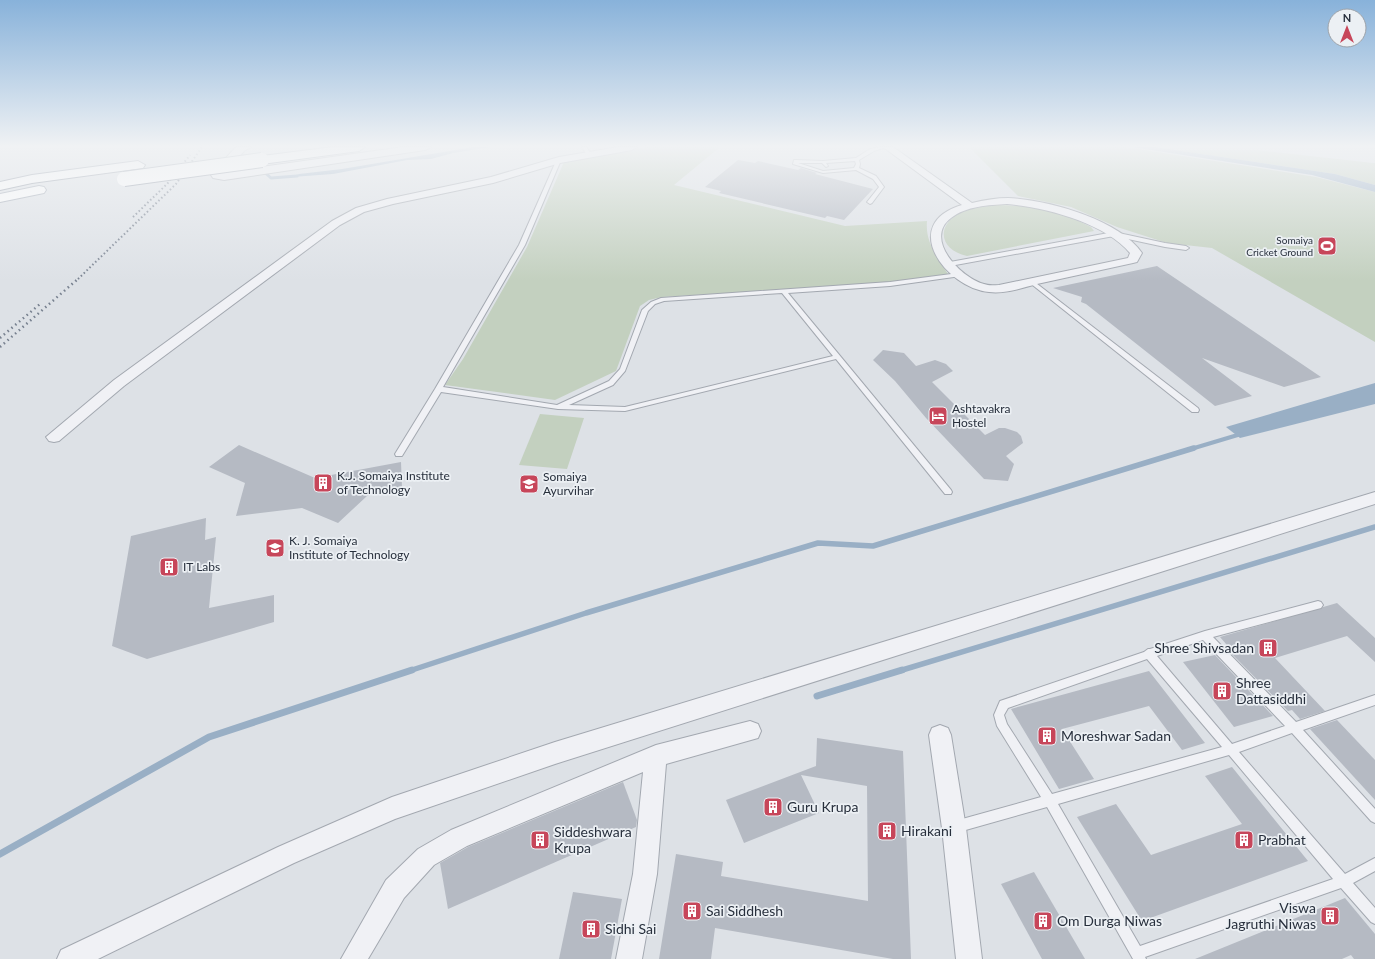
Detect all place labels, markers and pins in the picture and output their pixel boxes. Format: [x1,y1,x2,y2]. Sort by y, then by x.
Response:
place label: Somaiya Cricket Ground [1246,234,1313,258]
sports icon: Somaiya Cricket Ground [1316,235,1338,257]
place label: Ashtavakra Hostel [952,401,1010,430]
hotel icon: Ashtavakra Hostel [927,405,949,427]
place label: K.J. Somaiya Institute of Technology [337,468,450,497]
place label: Somaiya Ayurvihar [543,469,595,498]
building icon: K.J. Somaiya Institute of Technology [312,472,334,494]
school or university icon: Somaiya Ayurvihar [518,473,540,495]
place label: K. J. Somaiya Institute of Technology [289,533,410,562]
school or university icon: K. J. Somaiya Institute of Technology [264,537,286,559]
building icon: IT Labs [158,556,180,578]
place label: IT Labs [183,559,220,574]
building icon: Shree Shivsadan [1257,637,1279,659]
place label: Shree Shivsadan [1154,639,1254,656]
place label: Shree Dattasiddhi [1236,674,1306,707]
building icon: Shree Dattasiddhi [1211,680,1233,702]
building icon: Moreshwar Sadan [1036,725,1058,747]
place label: Moreshwar Sadan [1061,727,1171,744]
building icon: Guru Krupa [762,796,784,818]
place label: Guru Krupa [787,798,858,815]
building icon: Hirakani [876,820,898,842]
place label: Hirakani [901,822,952,839]
place label: Siddeshwara Krupa [554,823,632,856]
building icon: Siddeshwara Krupa [529,829,551,851]
building icon: Prabhat [1233,829,1255,851]
place label: Prabhat [1258,831,1306,848]
place label: Viswa Jagruthi Niwas [1226,899,1316,932]
building icon: Sai Siddhesh [681,900,703,922]
place label: Sai Siddhesh [706,902,783,919]
building icon: Viswa Jagruthi Niwas [1319,905,1341,927]
building icon: Om Durga Niwas [1032,910,1054,932]
place label: Om Durga Niwas [1057,912,1162,929]
building icon: Sidhi Sai [580,918,602,940]
place label: Sidhi Sai [605,920,656,937]

